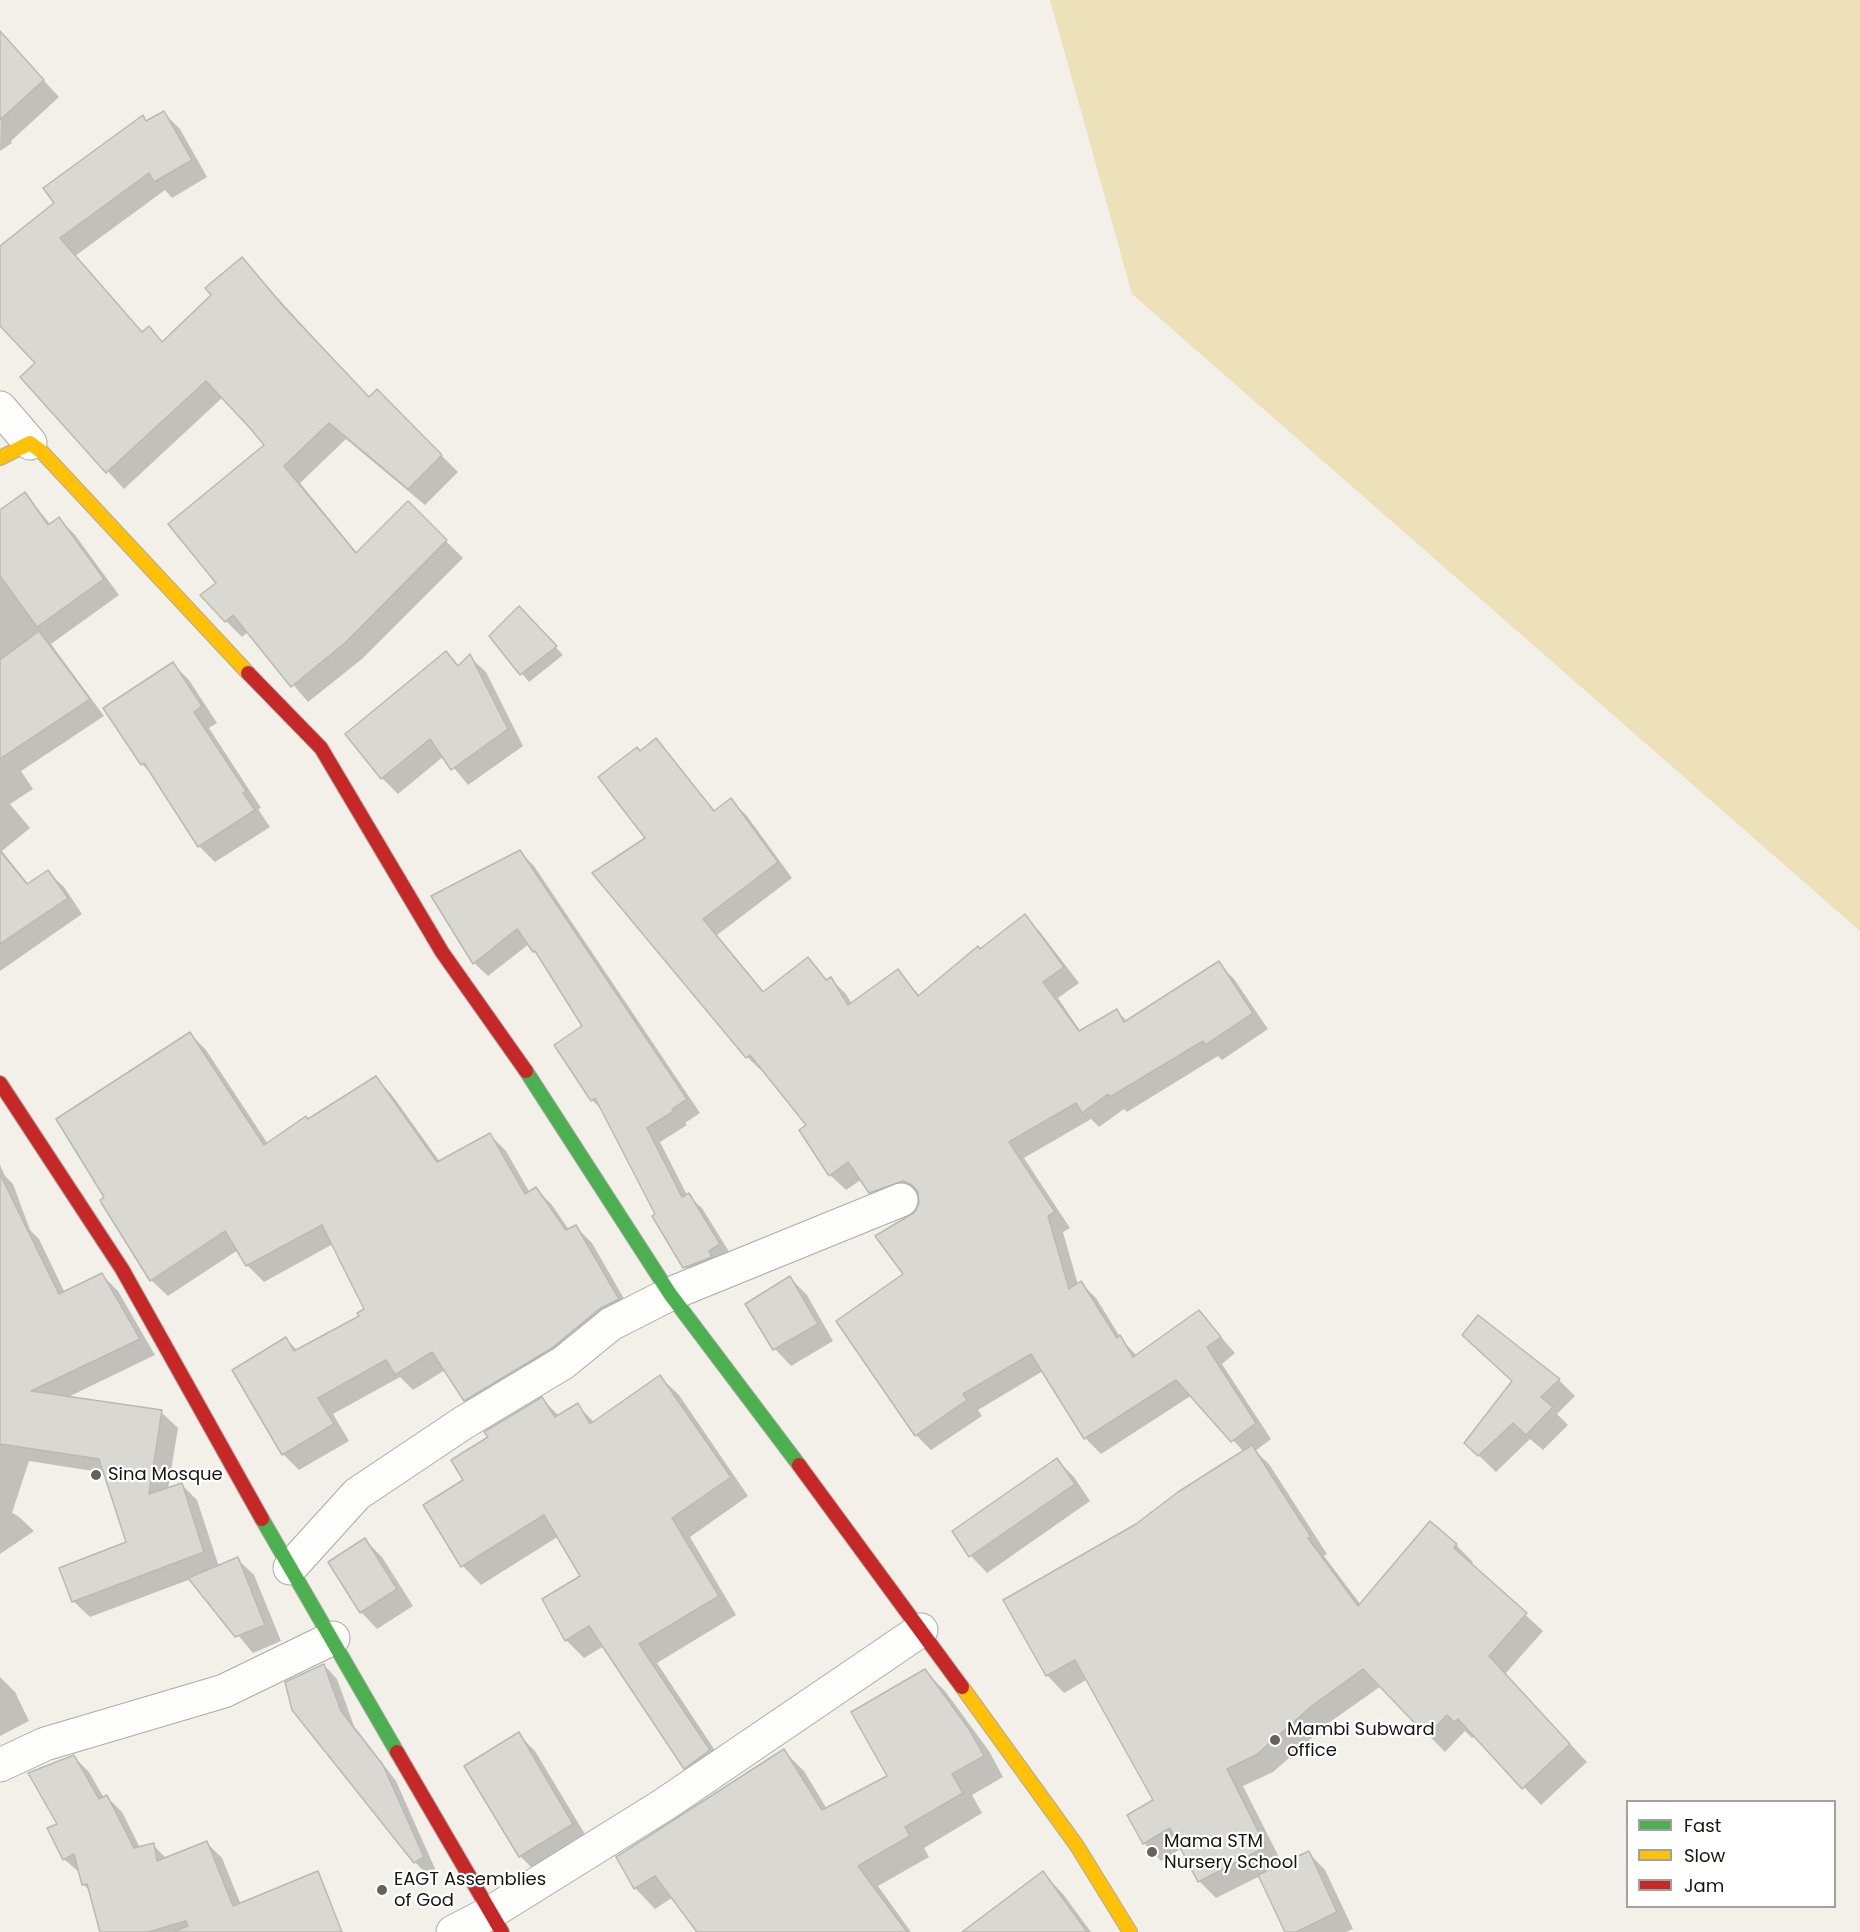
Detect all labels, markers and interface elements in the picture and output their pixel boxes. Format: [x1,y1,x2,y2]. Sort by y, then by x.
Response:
place label: Sina Mosque [108,1464,223,1486]
marker: Sina Mosque [89,1468,103,1482]
place label: Mambi Subward office [1287,1719,1435,1762]
marker: Mambi Subward office [1268,1733,1282,1747]
legend [1626,1800,1836,1908]
text: Fast [1684,1813,1721,1838]
place label: Mama STM Nursery School [1164,1831,1298,1874]
text: Slow [1684,1843,1725,1868]
marker: Mama STM Nursery School [1145,1845,1159,1859]
place label: EAGT Assemblies of God [394,1869,546,1912]
text: Jam [1684,1873,1724,1898]
marker: EAGT Assemblies of God [375,1883,389,1897]

